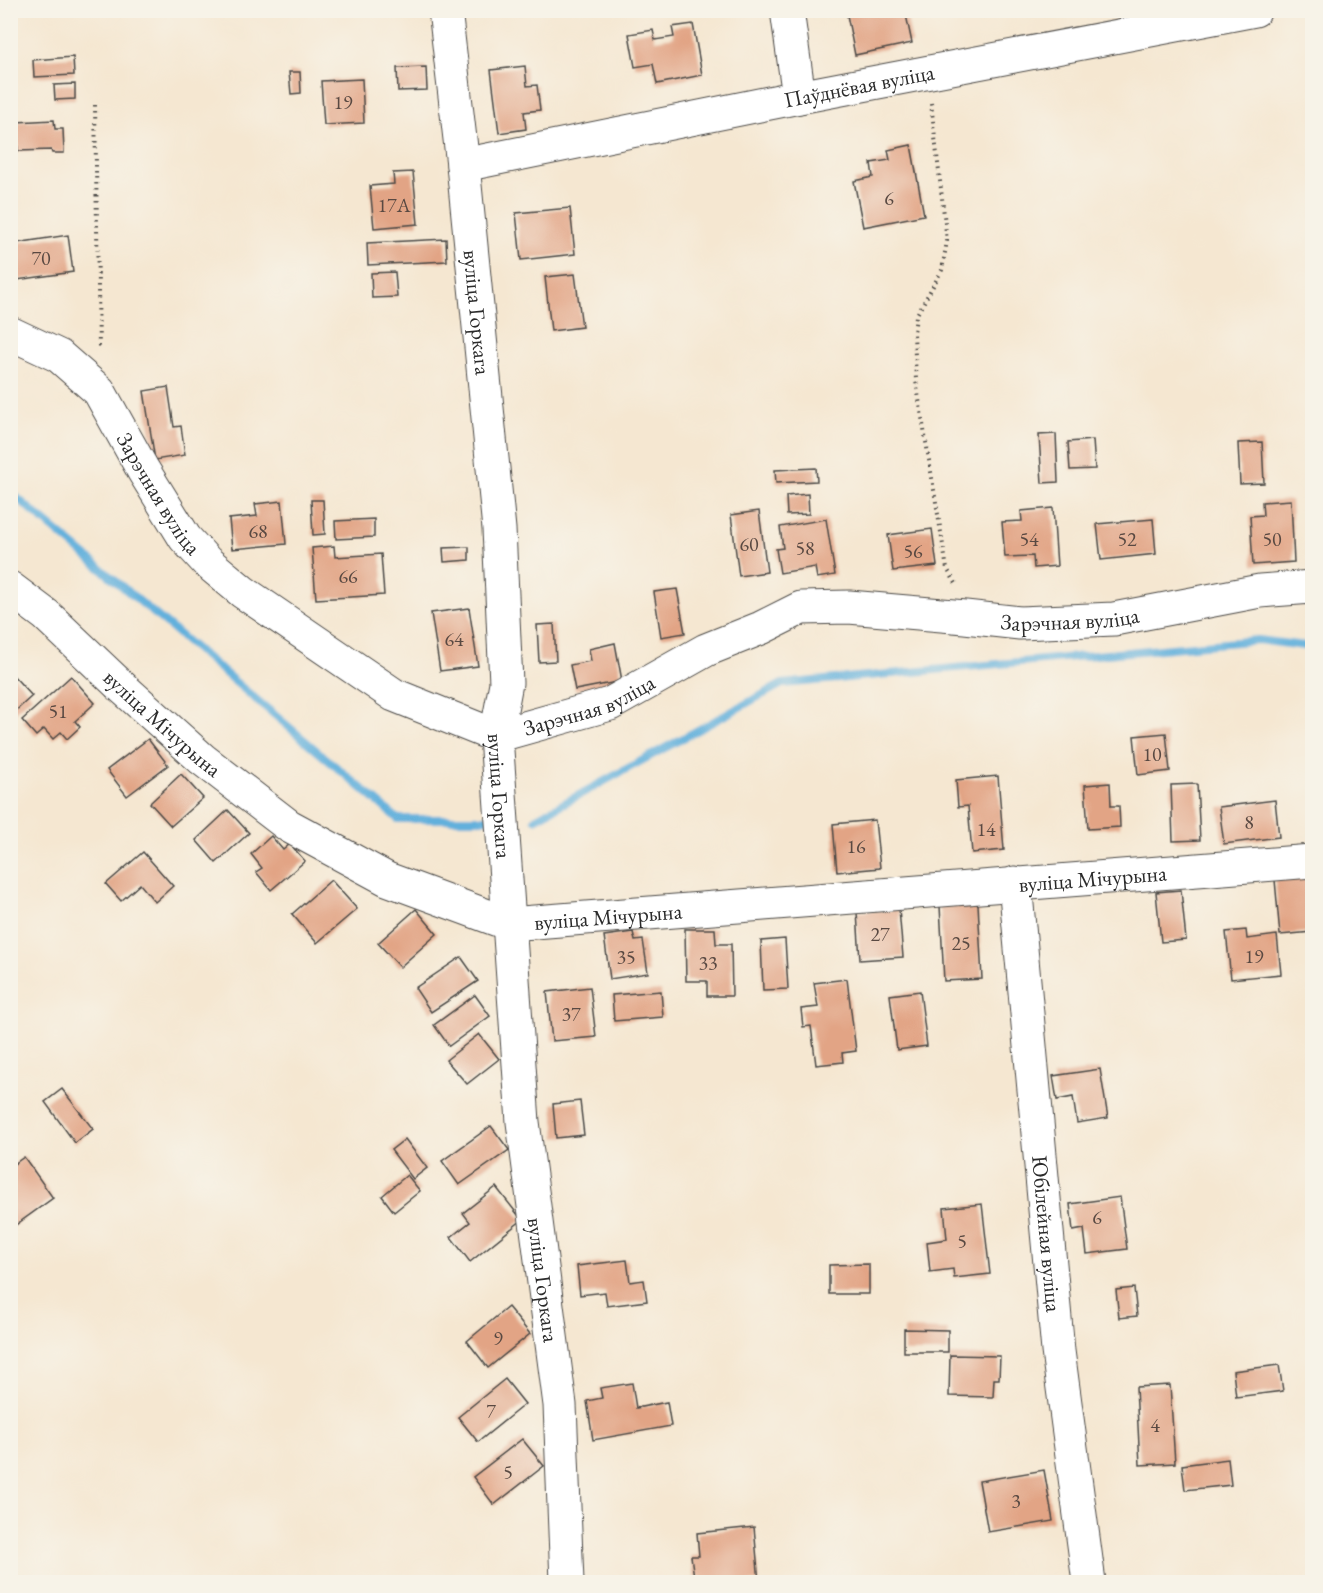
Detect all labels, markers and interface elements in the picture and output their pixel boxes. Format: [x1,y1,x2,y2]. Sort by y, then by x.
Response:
street label: Паўднёвая вуліца [781,57,937,114]
house number: 19 [333,89,353,115]
house number: 6 [884,185,894,211]
house number: 17А [377,192,411,218]
house number: 70 [31,245,51,271]
street label: вуліца Горкага [457,248,498,377]
street label: Зарэчная вуліца [110,427,208,561]
house number: 68 [248,518,268,544]
house number: 54 [1019,526,1039,552]
house number: 52 [1117,526,1137,552]
house number: 50 [1262,526,1282,552]
house number: 60 [739,531,759,557]
house number: 58 [795,535,815,561]
house number: 56 [903,538,923,564]
house number: 66 [338,563,358,589]
street label: Зарэчная вуліца [999,600,1142,638]
house number: 64 [444,626,464,652]
street label: вуліца Мічурына [98,663,228,783]
street label: Зарэчная вуліца [520,667,660,742]
house number: 51 [48,698,68,724]
street label: вуліца Горкага [481,732,519,860]
house number: 10 [1142,741,1162,767]
house number: 8 [1244,809,1254,835]
house number: 14 [976,816,996,842]
house number: 16 [846,833,866,859]
street label: вуліца Мічурына [1018,858,1168,898]
street label: вуліца Мічурына [533,896,683,936]
house number: 27 [870,921,890,947]
house number: 25 [951,930,971,956]
house number: 19 [1244,943,1264,969]
house number: 35 [616,944,636,970]
house number: 33 [698,950,718,976]
house number: 37 [561,1001,581,1027]
street label: Юбілейная вуліца [1026,1154,1069,1314]
house number: 6 [1092,1204,1102,1230]
street label: вуліца Горкага [521,1216,566,1344]
house number: 5 [957,1228,967,1254]
house number: 9 [493,1325,503,1351]
house number: 7 [486,1398,496,1424]
house number: 4 [1150,1412,1160,1438]
house number: 5 [503,1459,513,1485]
house number: 3 [1011,1488,1021,1514]

